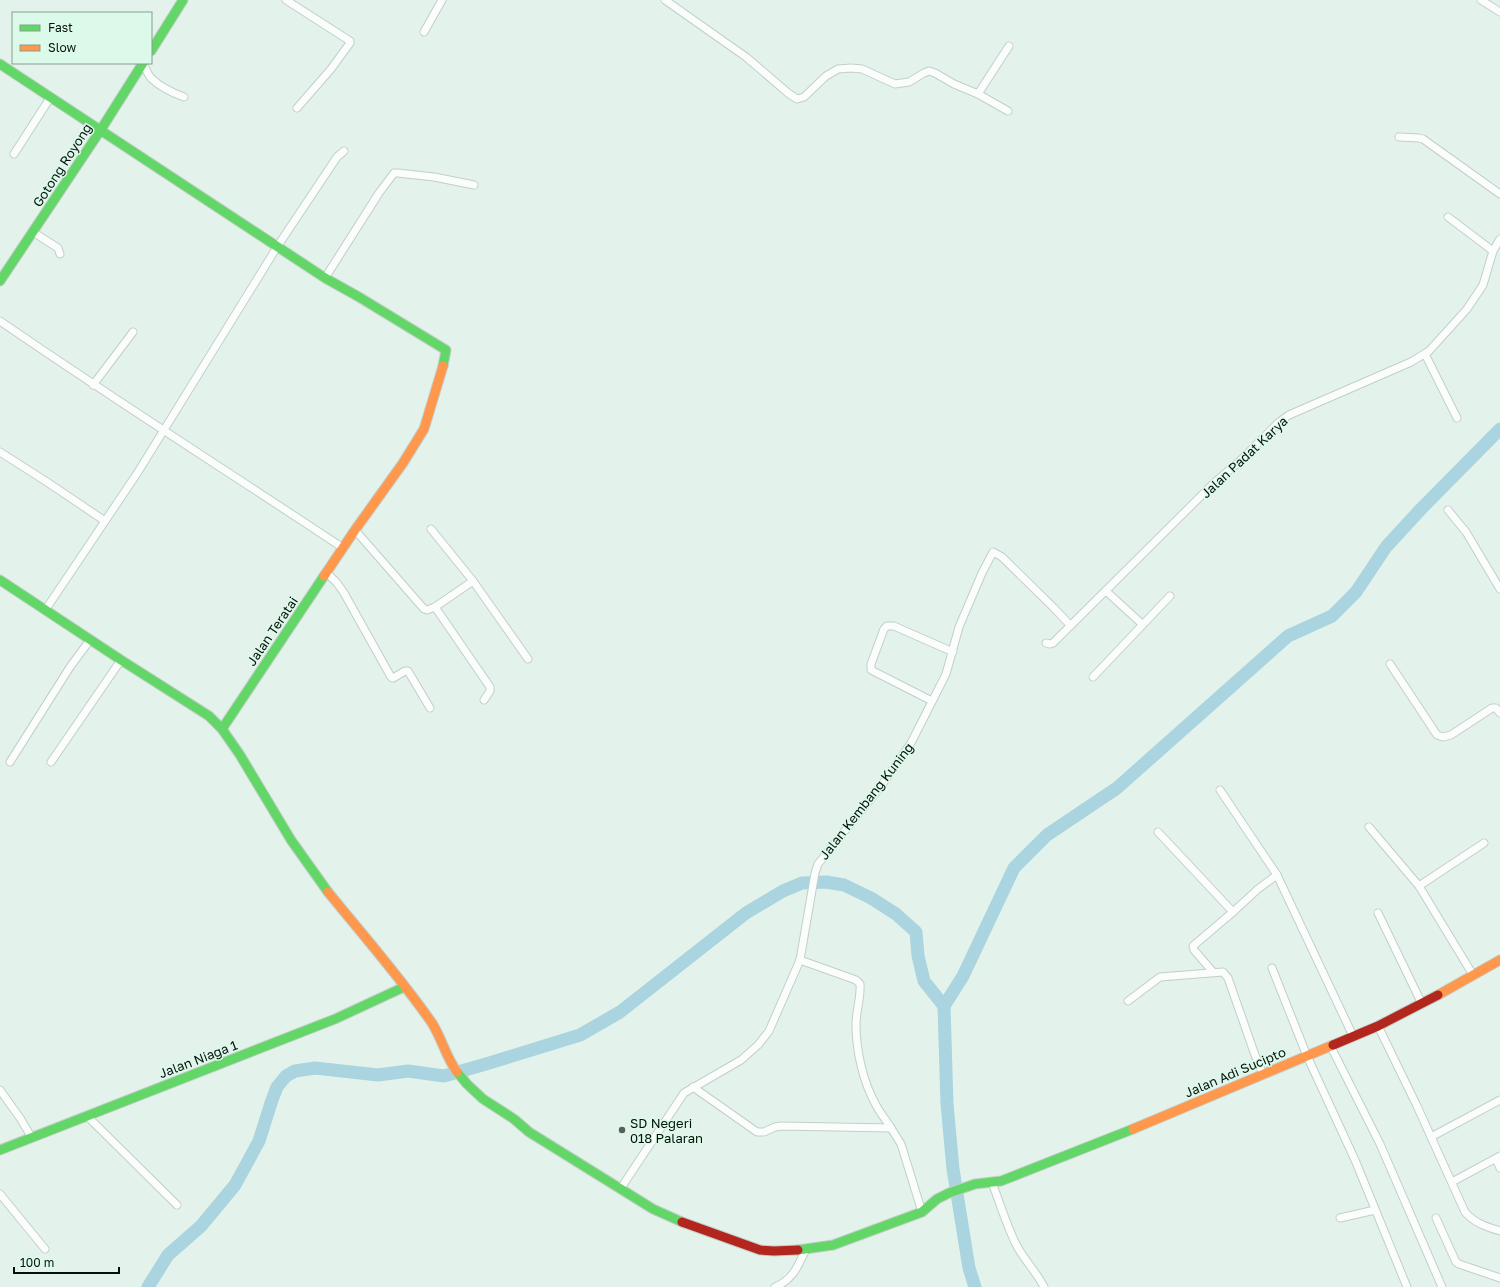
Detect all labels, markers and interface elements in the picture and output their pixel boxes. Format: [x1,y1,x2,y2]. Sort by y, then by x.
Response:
legend [12,12,152,64]
text: Fast [48,20,73,35]
text: Slow [48,40,76,55]
street label: Gotong Royong [29,120,95,210]
street label: Jalan Padat Karya [1197,413,1291,501]
street label: Jalan Teratai [243,593,301,669]
street label: Jalan Kembang Kuning [815,739,917,863]
street label: Jalan Niaga 1 [156,1037,240,1081]
street label: Jalan Adi Sucipto [1182,1043,1288,1101]
place label: SD Negeri 018 Palaran [630,1115,703,1146]
marker: SD Negeri 018 Palaran [617,1125,627,1135]
scale bar [14,1249,119,1275]
text: 100 m [20,1255,54,1270]

